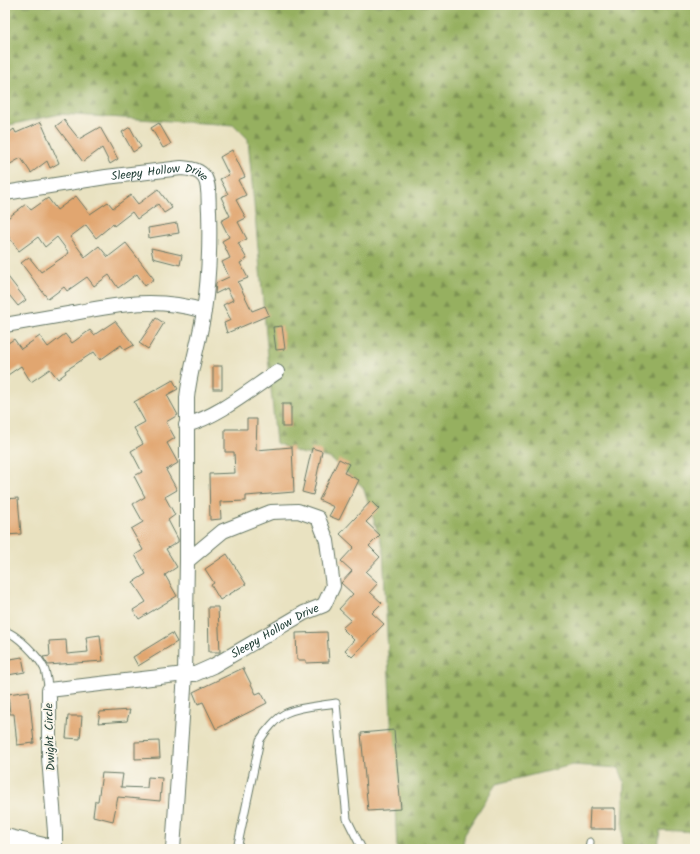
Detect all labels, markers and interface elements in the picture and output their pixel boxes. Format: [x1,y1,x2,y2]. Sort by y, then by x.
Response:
street label: Sleepy Hollow Drive [110,158,214,186]
street label: Sleepy Hollow Drive [227,598,322,663]
street label: Dwight Circle [39,702,61,771]

